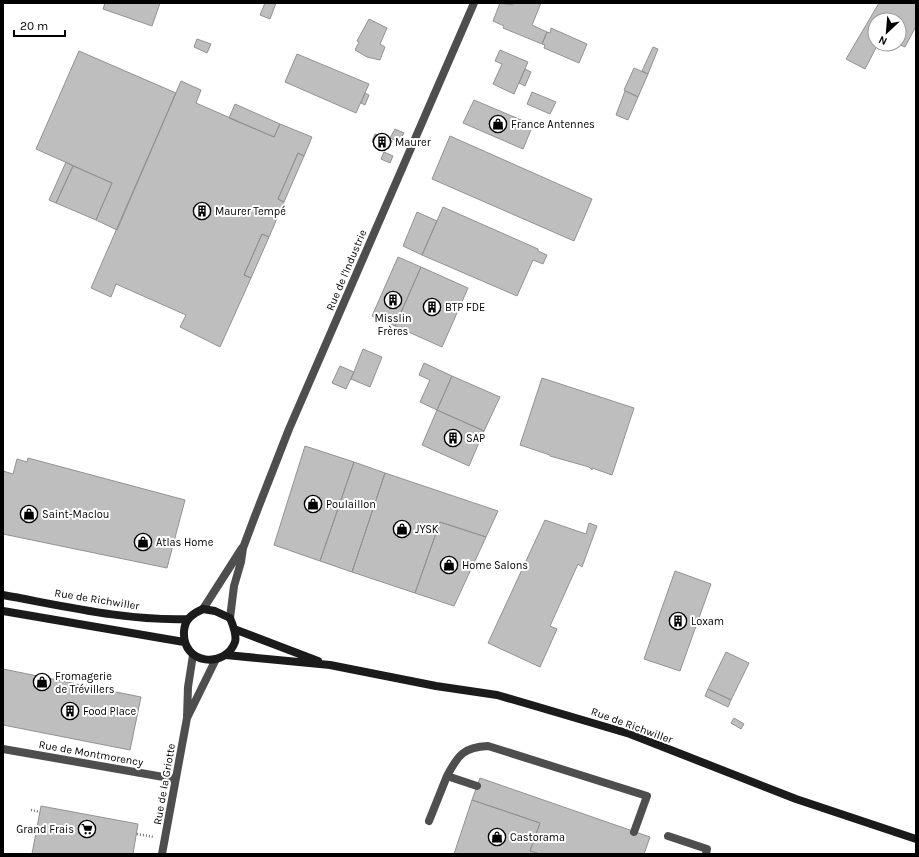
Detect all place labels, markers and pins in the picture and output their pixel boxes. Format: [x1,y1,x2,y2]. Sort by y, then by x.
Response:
shop icon: France Antennes [488,114,508,134]
place label: France Antennes [511,118,595,131]
building icon: Maurer [372,132,392,152]
place label: Maurer [395,136,431,149]
building icon: Maurer Tempé [192,201,212,221]
place label: Maurer Tempé [215,205,286,218]
building icon: Misslin Frères [383,290,403,310]
building icon: BTP FDE [422,297,442,317]
place label: BTP FDE [445,301,485,314]
place label: Misslin Frères [374,312,412,338]
building icon: SAP [443,428,463,448]
place label: SAP [466,432,485,445]
shop icon: Poulaillon [303,494,323,514]
place label: Poulaillon [326,498,376,511]
shop icon: Saint-Maclou [19,504,39,524]
place label: Saint-Maclou [42,508,109,521]
shop icon: JYSK [392,519,412,539]
place label: JYSK [415,523,439,536]
shop icon: Atlas Home [133,532,153,552]
place label: Atlas Home [156,536,214,549]
shop icon: Home Salons [439,555,459,575]
place label: Home Salons [462,559,528,572]
building icon: Loxam [668,611,688,631]
place label: Loxam [691,615,724,628]
place label: Fromagerie de Trévillers [55,670,115,696]
shop icon: Fromagerie de Trévillers [32,672,52,692]
building icon: Food Place [60,701,80,721]
place label: Food Place [83,705,137,718]
supermarket icon: Grand Frais [77,819,97,839]
place label: Grand Frais [16,823,74,836]
shop icon: Castorama [487,827,507,847]
place label: Castorama [510,831,565,844]

